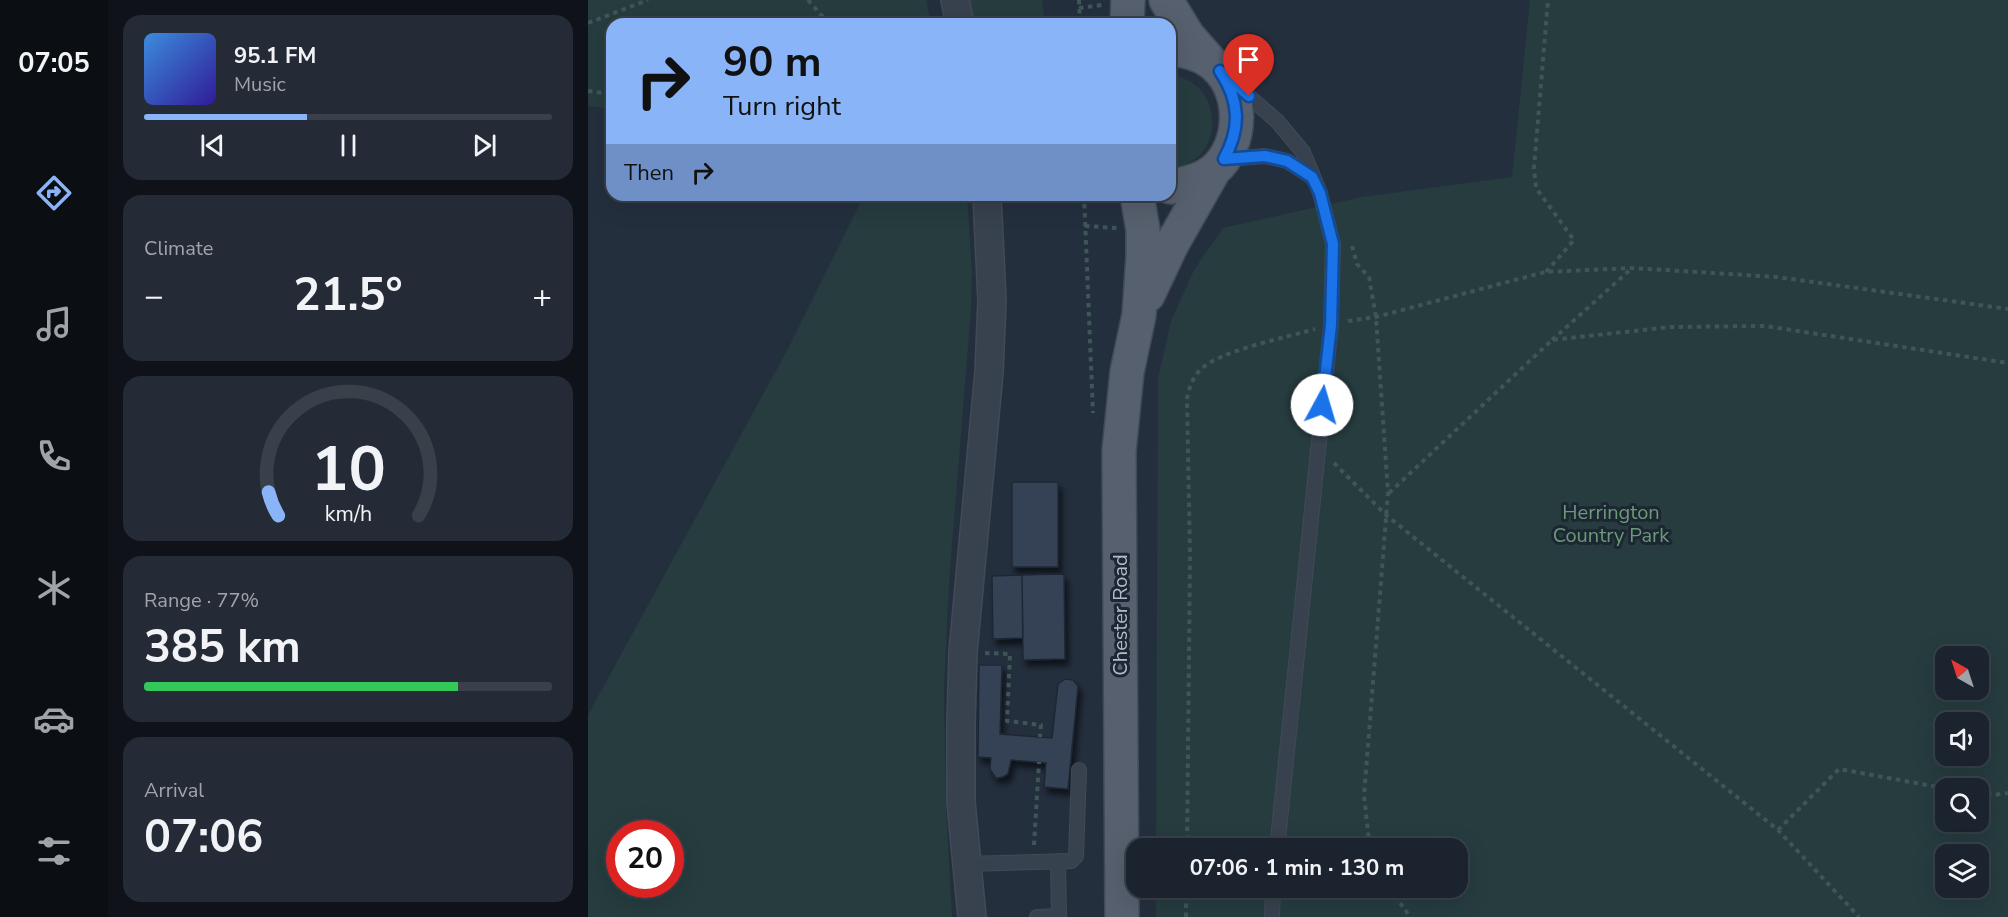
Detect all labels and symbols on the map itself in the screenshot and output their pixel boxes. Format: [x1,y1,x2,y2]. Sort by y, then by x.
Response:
pin [1223,34,1274,96]
position arrow [1290,373,1354,437]
park label: Herrington Country Park [1553,499,1670,549]
street label: Chester Road [1107,554,1134,676]
north arrow [1935,646,1989,700]
speed limit sign: 20 [606,820,684,898]

